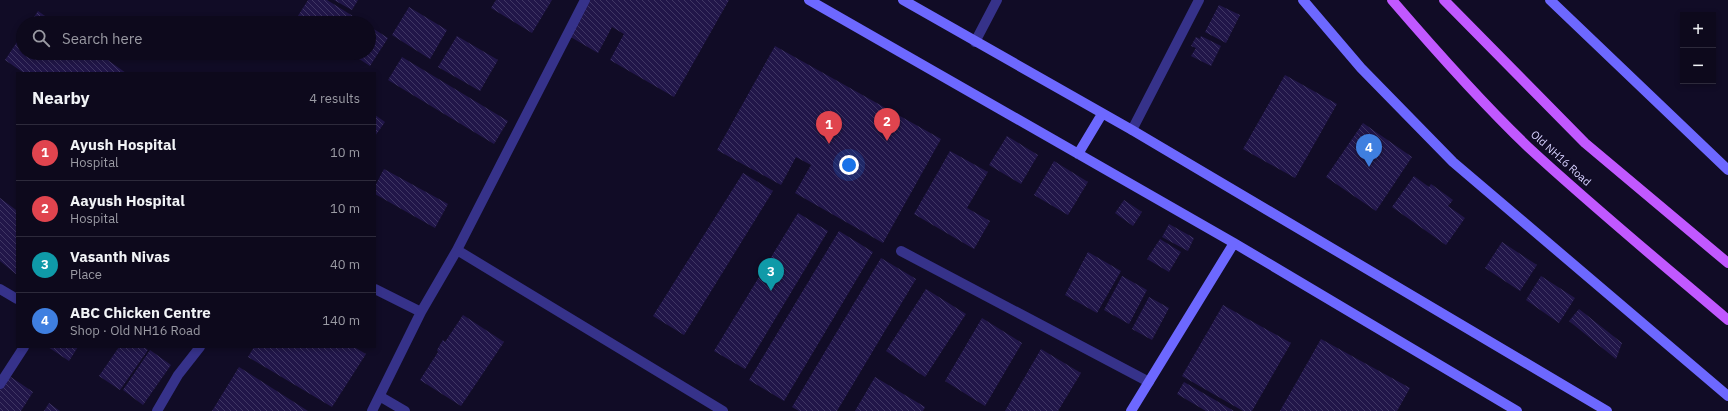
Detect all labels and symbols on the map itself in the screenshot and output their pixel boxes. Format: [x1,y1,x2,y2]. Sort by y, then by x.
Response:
pin: 2 [874,108,900,141]
pin: 1 [816,111,842,144]
street label: Old NH16 Road [1528,127,1594,189]
pin: 4 [1356,134,1382,167]
your location [839,155,859,175]
pin: 3 [758,258,784,291]

